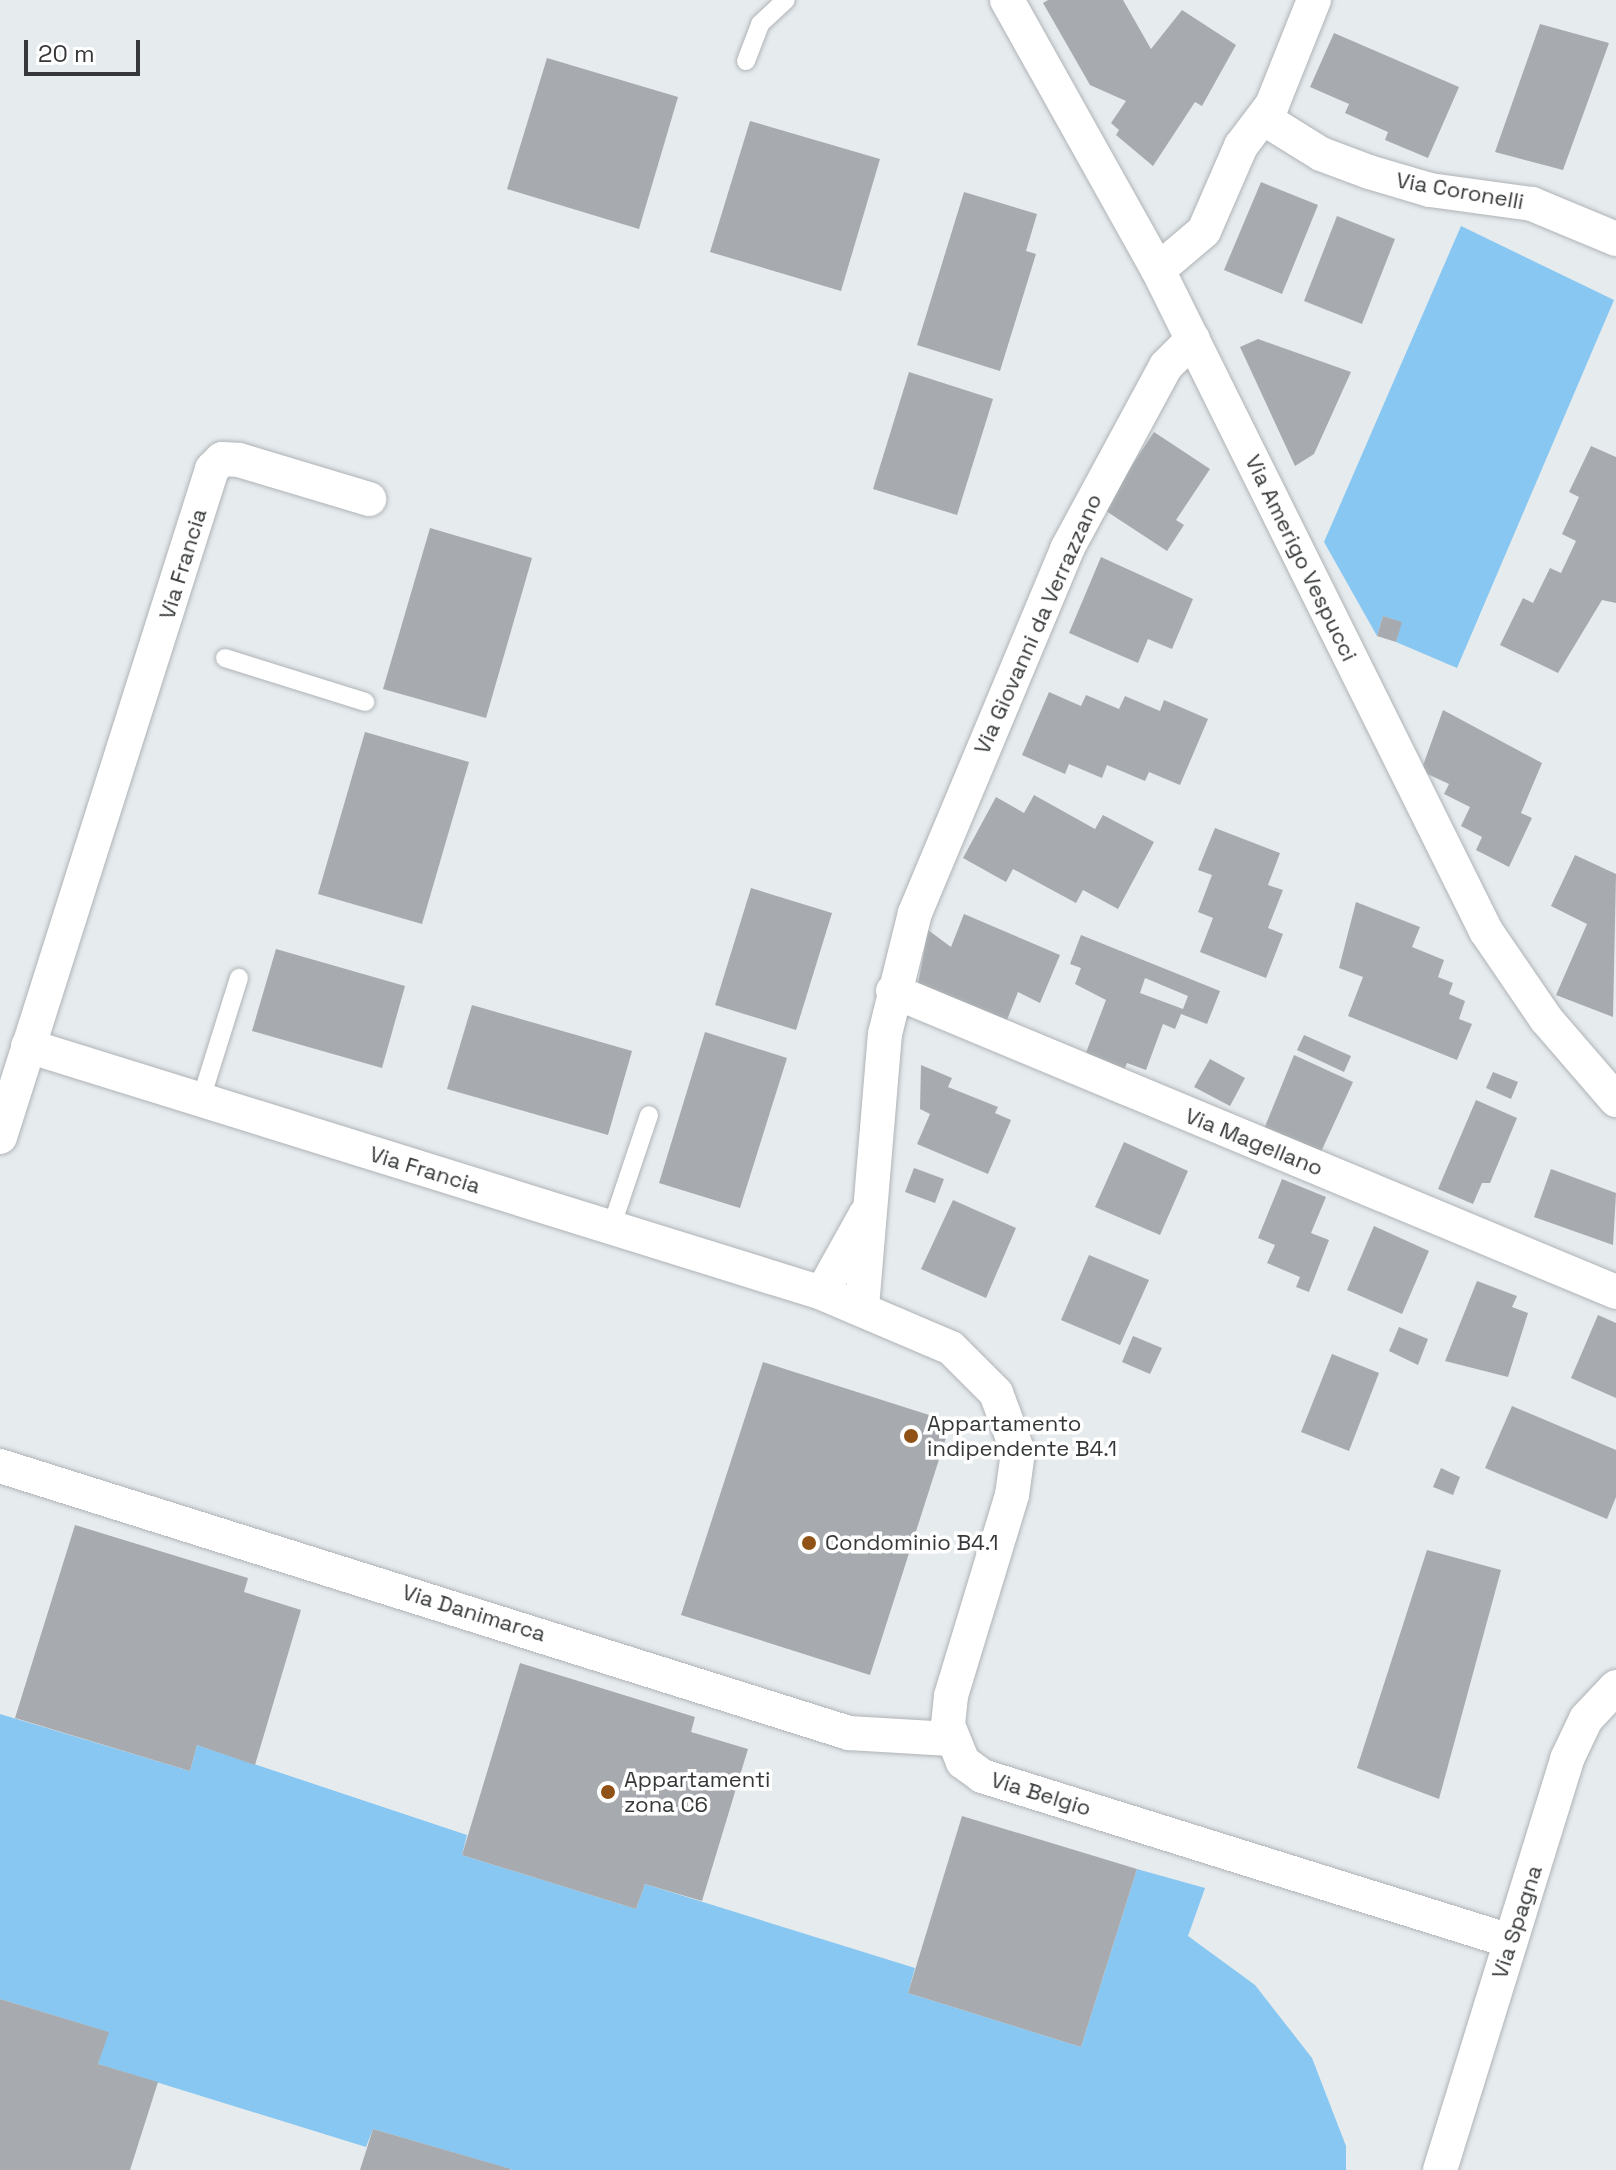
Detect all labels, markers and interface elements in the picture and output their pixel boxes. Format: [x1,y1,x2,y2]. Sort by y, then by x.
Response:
scale bar [28,24,144,74]
text: 20 m [38,38,95,69]
street label: Via Coronelli [1394,167,1526,215]
street label: Via Amerigo Vespucci [1239,450,1363,666]
street label: Via Giovanni da Verrazzano [969,490,1107,758]
street label: Via Francia [154,505,212,623]
street label: Via Magellano [1181,1102,1327,1182]
street label: Via Francia [366,1141,484,1199]
place label: Appartamento indipendente B4.1 [927,1410,1117,1462]
marker: Appartamento indipendente B4.1 [902,1427,920,1445]
place label: Condominio B4.1 [825,1530,999,1556]
marker: Condominio B4.1 [800,1534,818,1552]
street label: Via Danimarca [399,1579,549,1647]
place label: Appartamenti zona C6 [624,1766,770,1818]
street label: Via Belgio [988,1766,1094,1822]
marker: Appartamenti zona C6 [599,1783,617,1801]
street label: Via Spagna [1486,1862,1548,1982]

